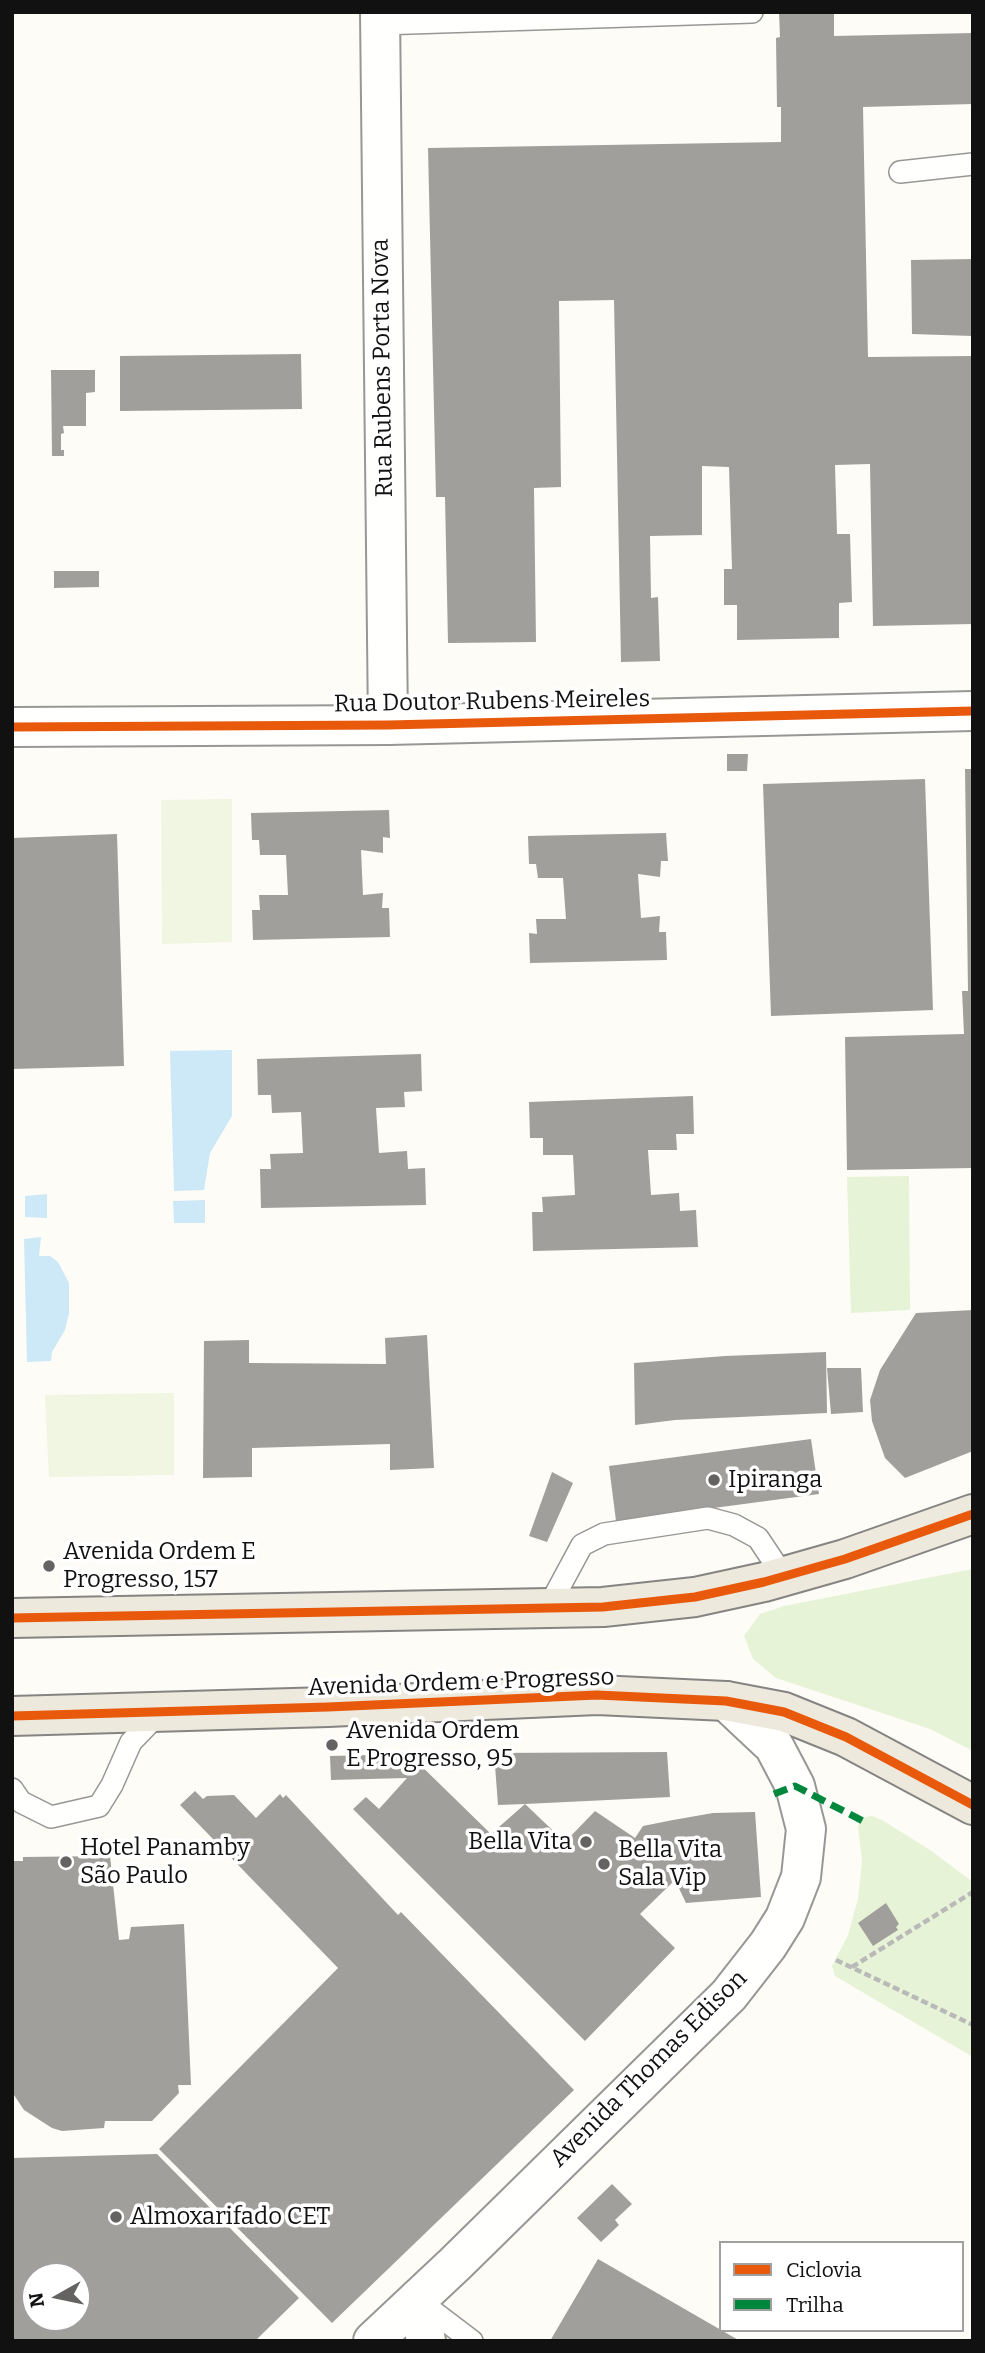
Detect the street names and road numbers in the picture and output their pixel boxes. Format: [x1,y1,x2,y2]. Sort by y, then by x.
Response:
street label: Rua Rubens Porta Nova [366,238,400,498]
street label: Rua Doutor Rubens Meireles [334,685,650,719]
street label: Avenida Ordem e Progresso [307,1663,615,1703]
street label: Avenida Thomas Edison [545,1965,753,2173]

